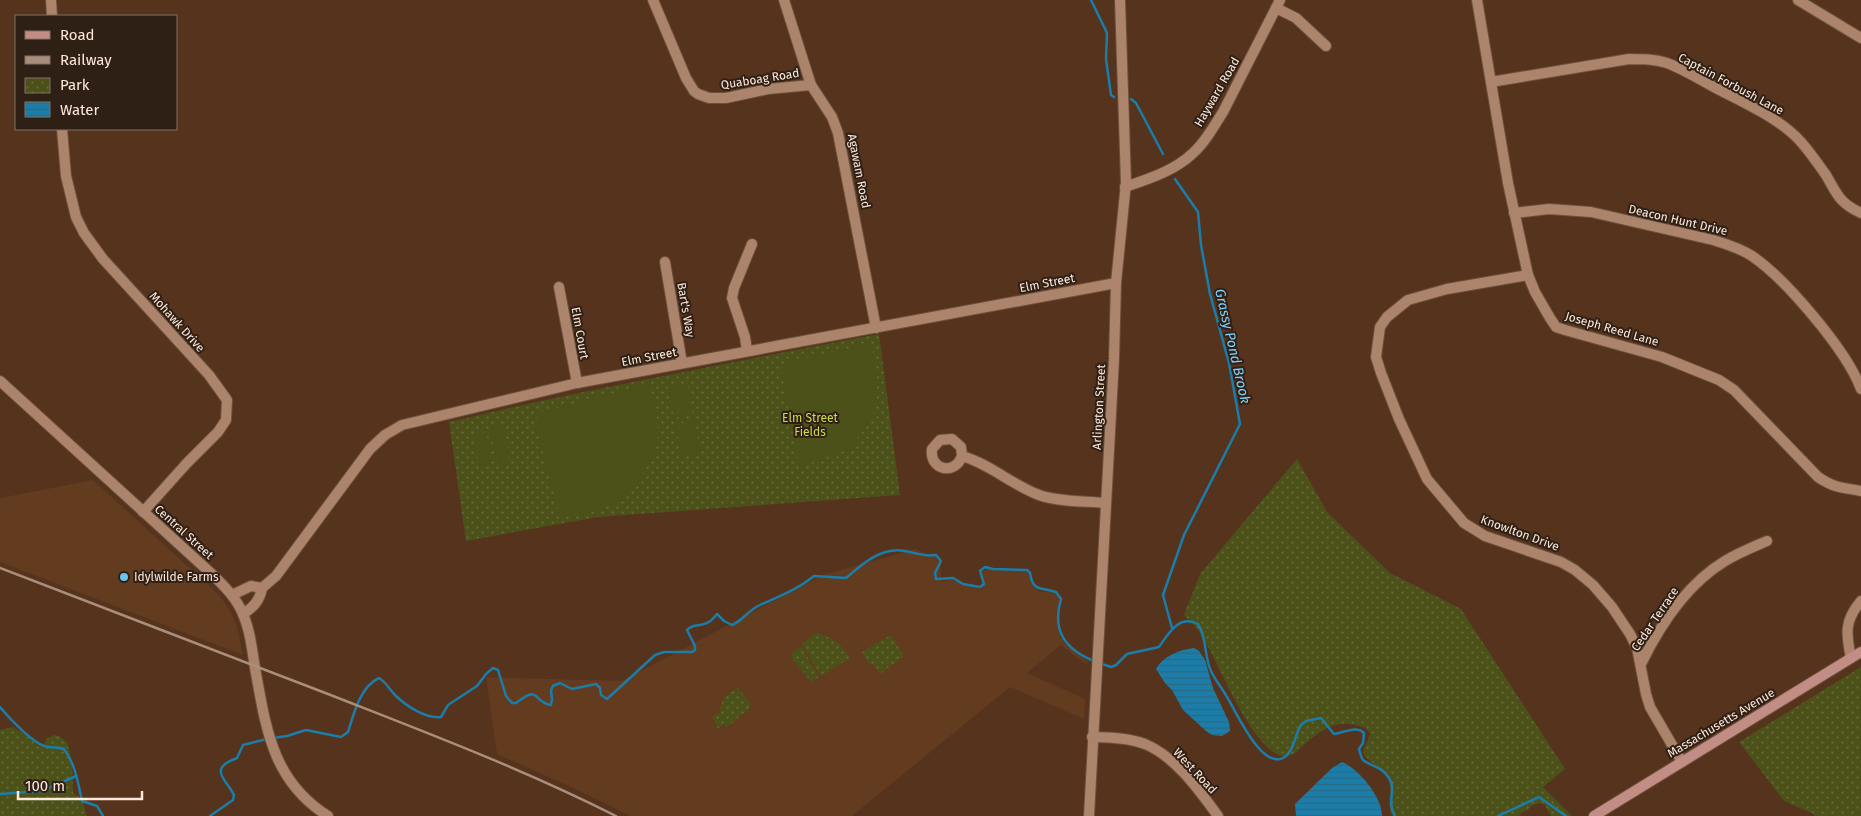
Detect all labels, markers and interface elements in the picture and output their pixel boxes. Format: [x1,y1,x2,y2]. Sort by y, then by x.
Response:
legend [15,15,178,130]
text: Road [60,26,95,44]
street label: Captain Forbush Lane [1676,50,1786,118]
text: Railway [60,51,112,69]
street label: Hayward Road [1192,55,1242,129]
street label: Quaboag Road [720,66,800,92]
text: Park [60,76,90,94]
text: Water [60,101,99,119]
street label: Agawam Road [845,133,873,209]
street label: Deacon Hunt Drive [1627,202,1729,238]
street label: Elm Street [1018,271,1076,295]
street label: Bart's Way [674,281,698,339]
water label: Grassy Pond Brook [1211,287,1254,406]
street label: Mohawk Drive [146,289,208,355]
street label: Elm Court [569,306,592,361]
street label: Joseph Reed Lane [1564,309,1660,349]
street label: Elm Street [620,345,678,369]
street label: Arlington Street [1090,363,1108,450]
park label: Elm Street Fields [782,411,839,439]
street label: Central Street [152,502,217,562]
street label: Knowlton Drive [1479,512,1561,554]
place label: Idylwilde Farms [134,570,219,584]
marker: Idylwilde Farms [118,571,130,583]
street label: Cedar Terrace [1628,584,1682,654]
street label: Massachusetts Avenue [1665,685,1777,761]
street label: West Road [1170,745,1220,797]
scale bar [18,768,141,800]
text: 100 m [25,777,65,795]

